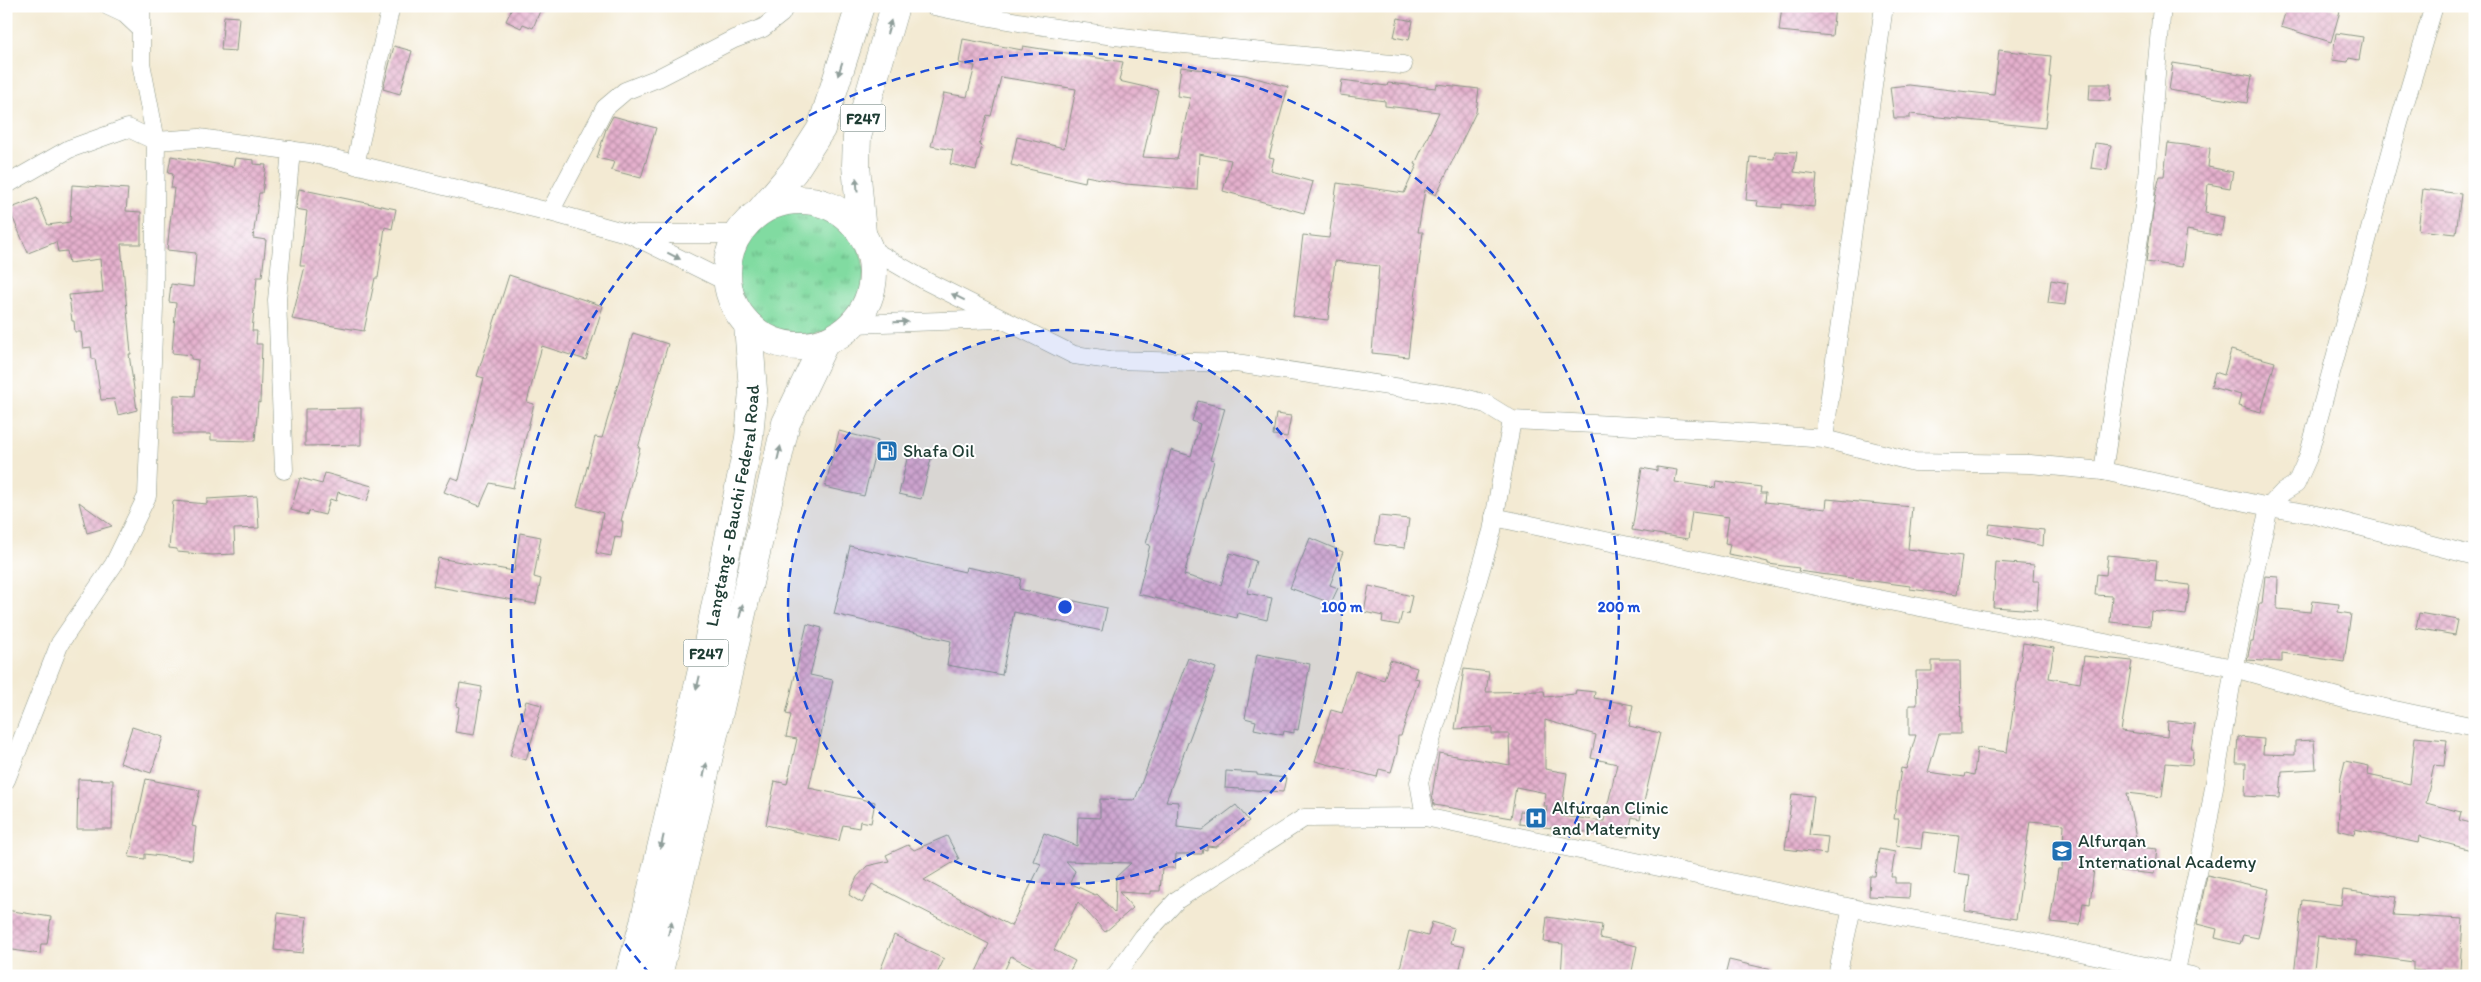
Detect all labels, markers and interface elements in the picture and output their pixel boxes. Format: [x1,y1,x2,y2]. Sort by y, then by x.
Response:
one-way arrow [886,19,894,34]
one-way arrow [836,62,843,77]
road number: F247 [840,105,886,132]
one-way arrow [853,176,861,192]
one-way arrow [667,252,681,260]
one-way arrow [950,293,965,301]
one-way arrow [894,318,910,326]
street label: Langtang - Bauchi Federal Road [701,384,764,628]
fuel station icon: Shafa Oil [875,439,899,463]
place label: Shafa Oil [903,440,975,462]
one-way arrow [775,446,783,461]
centre of rings [1056,598,1074,616]
text: 100 m [1321,598,1363,616]
text: 200 m [1598,598,1641,616]
one-way arrow [737,604,745,619]
road number: F247 [684,640,728,666]
one-way arrow [694,676,702,692]
one-way arrow [702,761,710,777]
place label: Alfurqan Clinic and Maternity [1552,797,1668,840]
hospital icon: Alfurqan Clinic and Maternity [1524,806,1548,830]
place label: Alfurqan International Academy [2078,830,2257,873]
one-way arrow [658,834,666,849]
school or university icon: Alfurqan International Academy [2050,839,2074,863]
one-way arrow [666,921,674,936]

